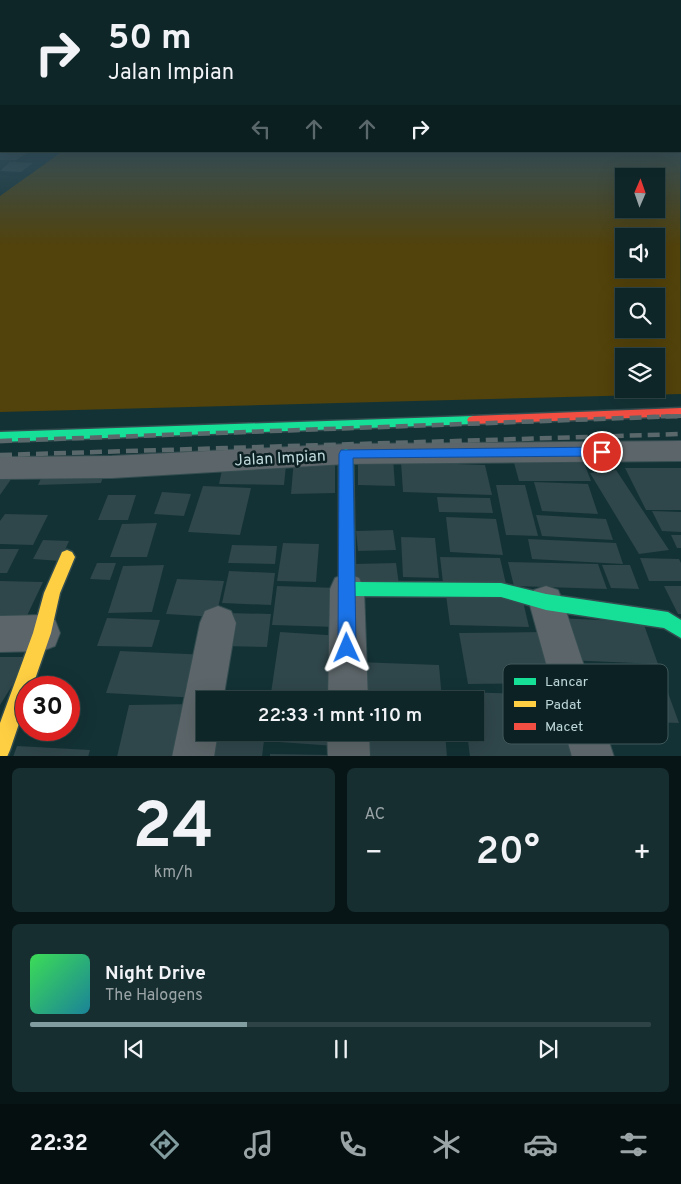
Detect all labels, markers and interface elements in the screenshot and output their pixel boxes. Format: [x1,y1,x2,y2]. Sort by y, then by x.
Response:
text: 50 m [108,17,192,61]
icon: right [25,20,90,85]
text: Jalan Impian [108,60,234,87]
icon: left [247,115,275,143]
icon: ahead [300,115,328,143]
icon: ahead [353,115,381,143]
icon: right [406,115,434,143]
north arrow [615,168,665,218]
map controls [615,168,665,398]
button: sound [615,228,665,278]
button: search [615,288,665,338]
button: layers [615,348,665,398]
pin [581,431,623,473]
icon: arrive [588,438,616,466]
street label: Jalan Impian [234,447,326,471]
position arrow [320,621,372,673]
legend [503,664,668,744]
text: Lancar [545,674,589,691]
speed limit sign: 30 [15,676,80,741]
text: Padat [545,697,581,714]
text: 22:33 · 1 mnt · 110 m [258,704,422,728]
text: Macet [545,719,583,736]
text: 24 [132,789,214,871]
text: AC [365,805,385,825]
text: 20° [476,829,540,878]
text: − [365,836,383,872]
text: + [633,836,651,872]
text: km/h [154,863,193,883]
text: Night Drive [105,962,206,986]
text: The Halogens [105,986,203,1006]
icon: previous [120,1035,148,1063]
icon: pause [327,1035,355,1063]
icon: next [534,1035,562,1063]
icon: directions [147,1127,182,1162]
icon: music [241,1127,276,1162]
icon: phone [335,1127,370,1162]
icon: climate [429,1127,464,1162]
icon: car [523,1127,558,1162]
icon: filters [616,1127,651,1162]
text: 22:32 [29,1131,88,1158]

